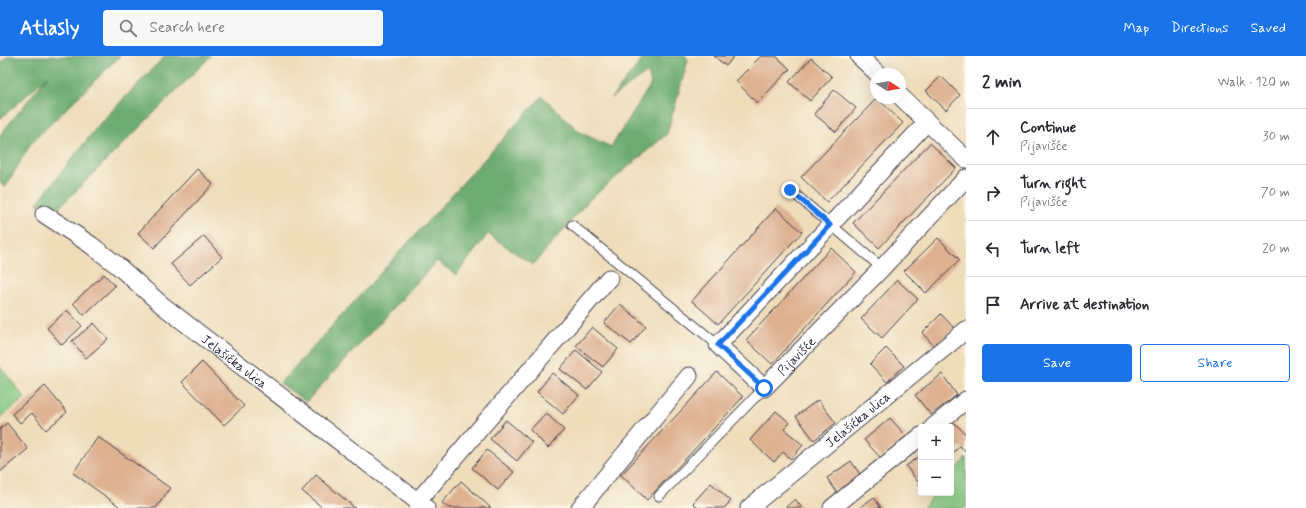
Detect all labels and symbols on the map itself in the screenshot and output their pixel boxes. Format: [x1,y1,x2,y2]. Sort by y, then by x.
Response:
north arrow [870,68,906,104]
route end [781,181,799,199]
street label: Jelašićka ulica [197,331,270,393]
street label: Pijavišće [774,334,820,380]
route start [755,379,773,397]
street label: Jelašićka ulica [822,389,894,452]

